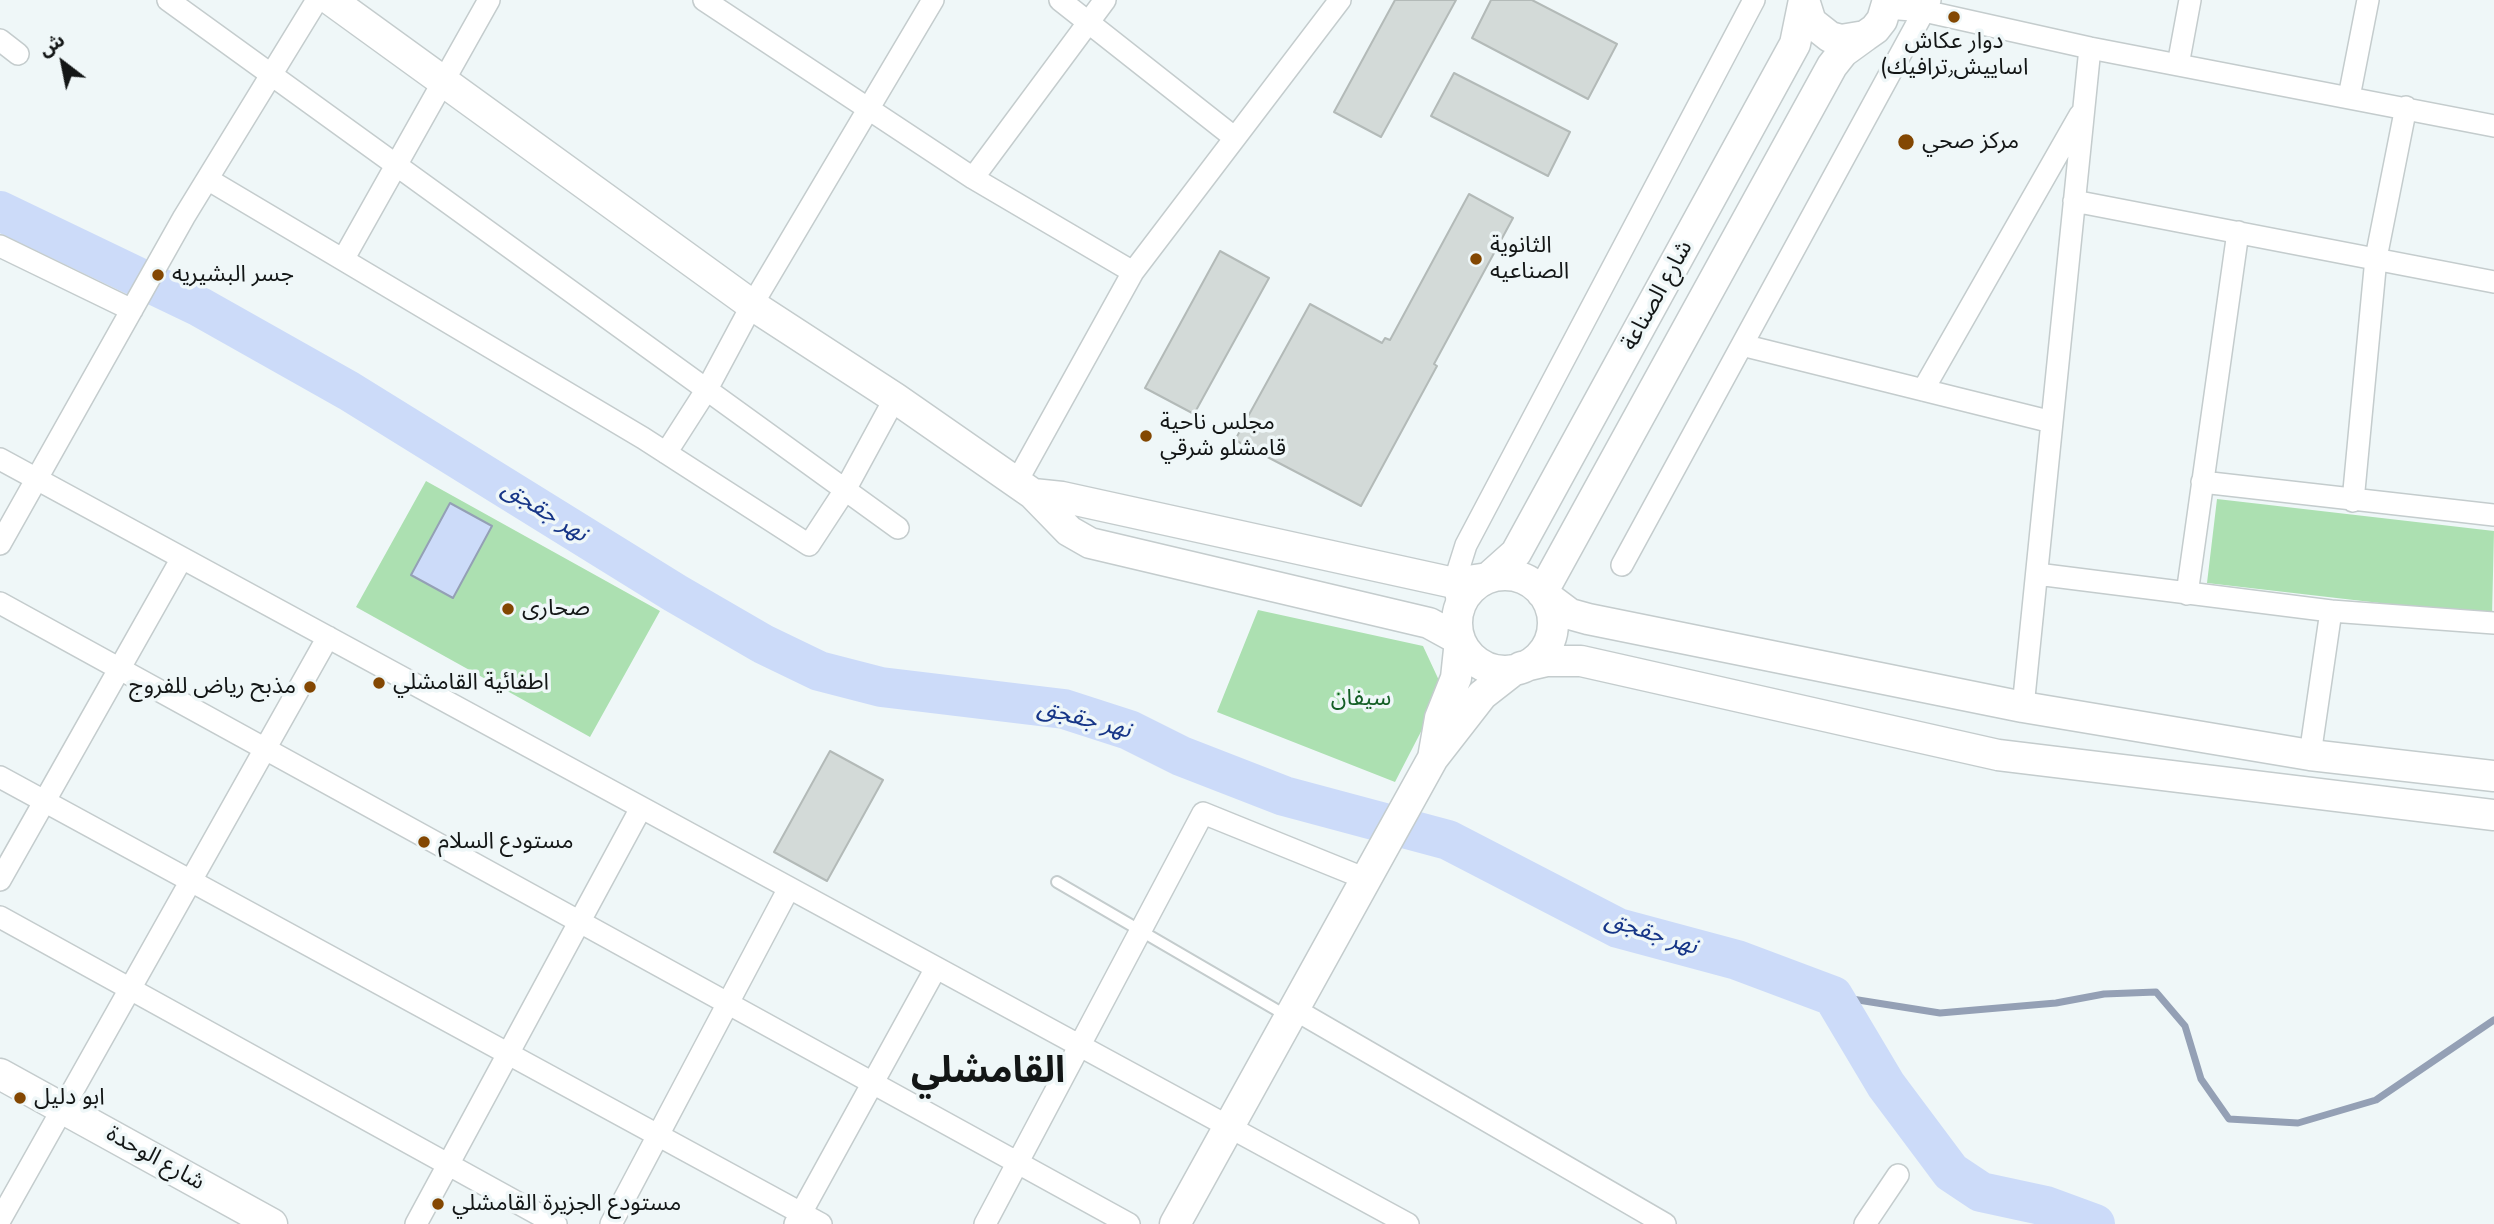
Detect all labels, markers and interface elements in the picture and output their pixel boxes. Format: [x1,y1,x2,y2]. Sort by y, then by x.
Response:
marker: دوار عكاش (اساييش٫ترافيك [1946,9,1962,25]
text: ش [34,27,70,63]
north arrow [28,28,98,98]
place label: دوار عكاش (اساييش٫ترافيك [1880,28,2028,82]
place label: مركز صحي [1922,128,2019,156]
marker: مركز صحي [1896,132,1916,152]
place label: الثانوية الصناعيه [1490,232,1569,286]
street label: شارع الصناعة [1617,236,1699,356]
marker: الثانوية الصناعيه [1468,251,1484,267]
place label: جسر البشيريه [172,261,294,289]
marker: جسر البشيريه [150,267,166,283]
place label: مجلس ناحية قامشلو شرقي [1160,409,1286,463]
marker: مجلس ناحية قامشلو شرقي [1138,428,1154,444]
water label: نهر جقجق [496,475,592,549]
place label: صحارى [522,595,590,623]
marker: صحارى [500,601,516,617]
place label: اطفائية القامشلي [393,669,549,697]
place label: مذبح رياض للفروج [129,673,296,701]
marker: اطفائية القامشلي [371,675,387,691]
marker: مذبح رياض للفروج [302,679,318,695]
park label: سيفان [1331,685,1391,713]
water label: نهر جقجق [1034,694,1134,746]
place label: مستودع السلام [438,828,574,856]
marker: مستودع السلام [416,834,432,850]
water label: نهر جقجق [1601,906,1701,962]
district label: القامشلي [911,1051,1065,1095]
place label: ابو دليل [34,1084,105,1112]
marker: ابو دليل [12,1090,28,1106]
street label: شارع الوحدة [101,1121,209,1197]
place label: مستودع الجزيرة القامشلي [452,1190,681,1218]
marker: مستودع الجزيرة القامشلي [430,1196,446,1212]

